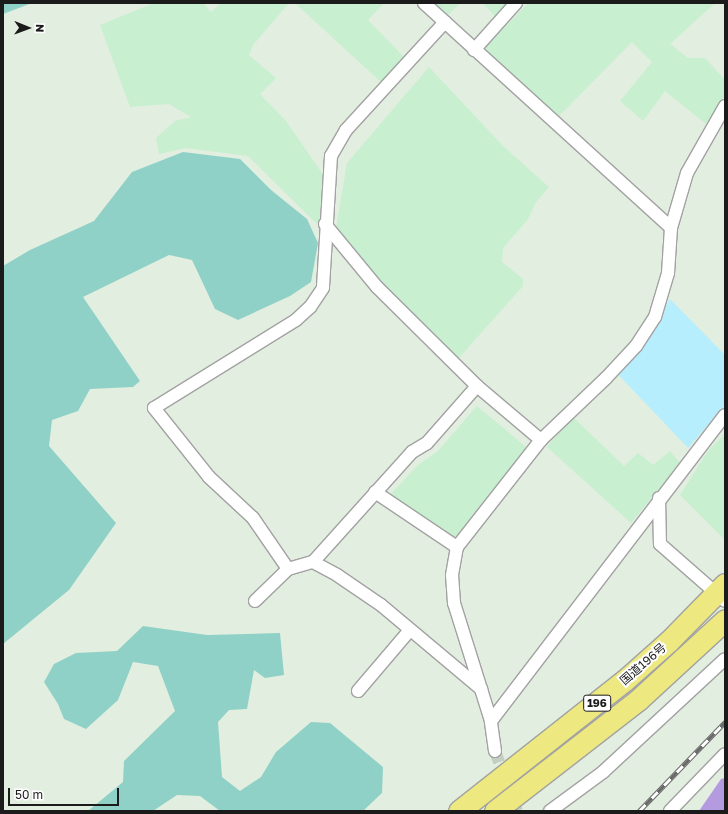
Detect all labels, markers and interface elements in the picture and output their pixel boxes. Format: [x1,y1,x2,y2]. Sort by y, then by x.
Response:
north arrow [8,8,48,48]
text: N [34,24,47,33]
street label: 国道196号 [617,640,669,688]
road number: 196 [583,694,611,712]
scale bar [10,780,121,806]
text: 50 m [15,787,43,802]

